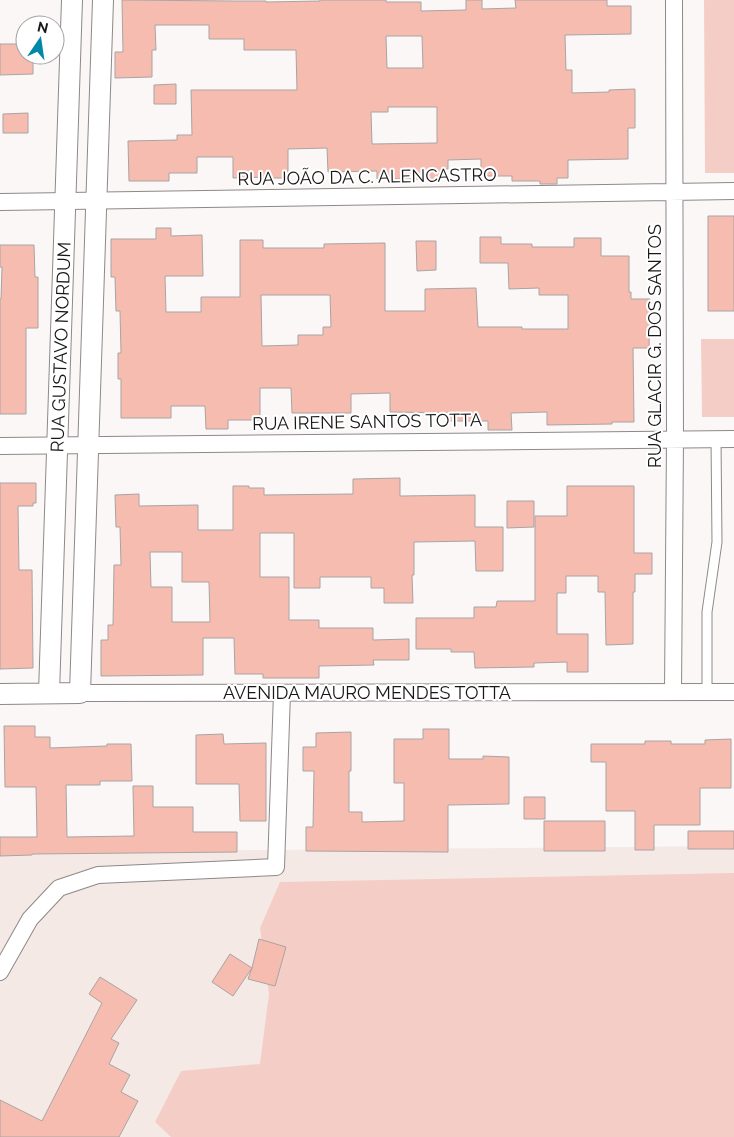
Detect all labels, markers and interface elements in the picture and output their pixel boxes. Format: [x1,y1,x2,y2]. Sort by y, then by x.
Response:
north arrow [15,15,65,65]
text: N [36,18,50,36]
street label: RUA JOÃO DA C. ALENCASTRO [237,164,497,189]
street label: RUA GLACIR G. DOS SANTOS [644,224,665,468]
street label: RUA GUSTAVO NORDUM [46,241,75,453]
street label: RUA IRENE SANTOS TOTTA [252,409,482,434]
street label: AVENIDA MAURO MENDES TOTTA [223,682,511,703]

